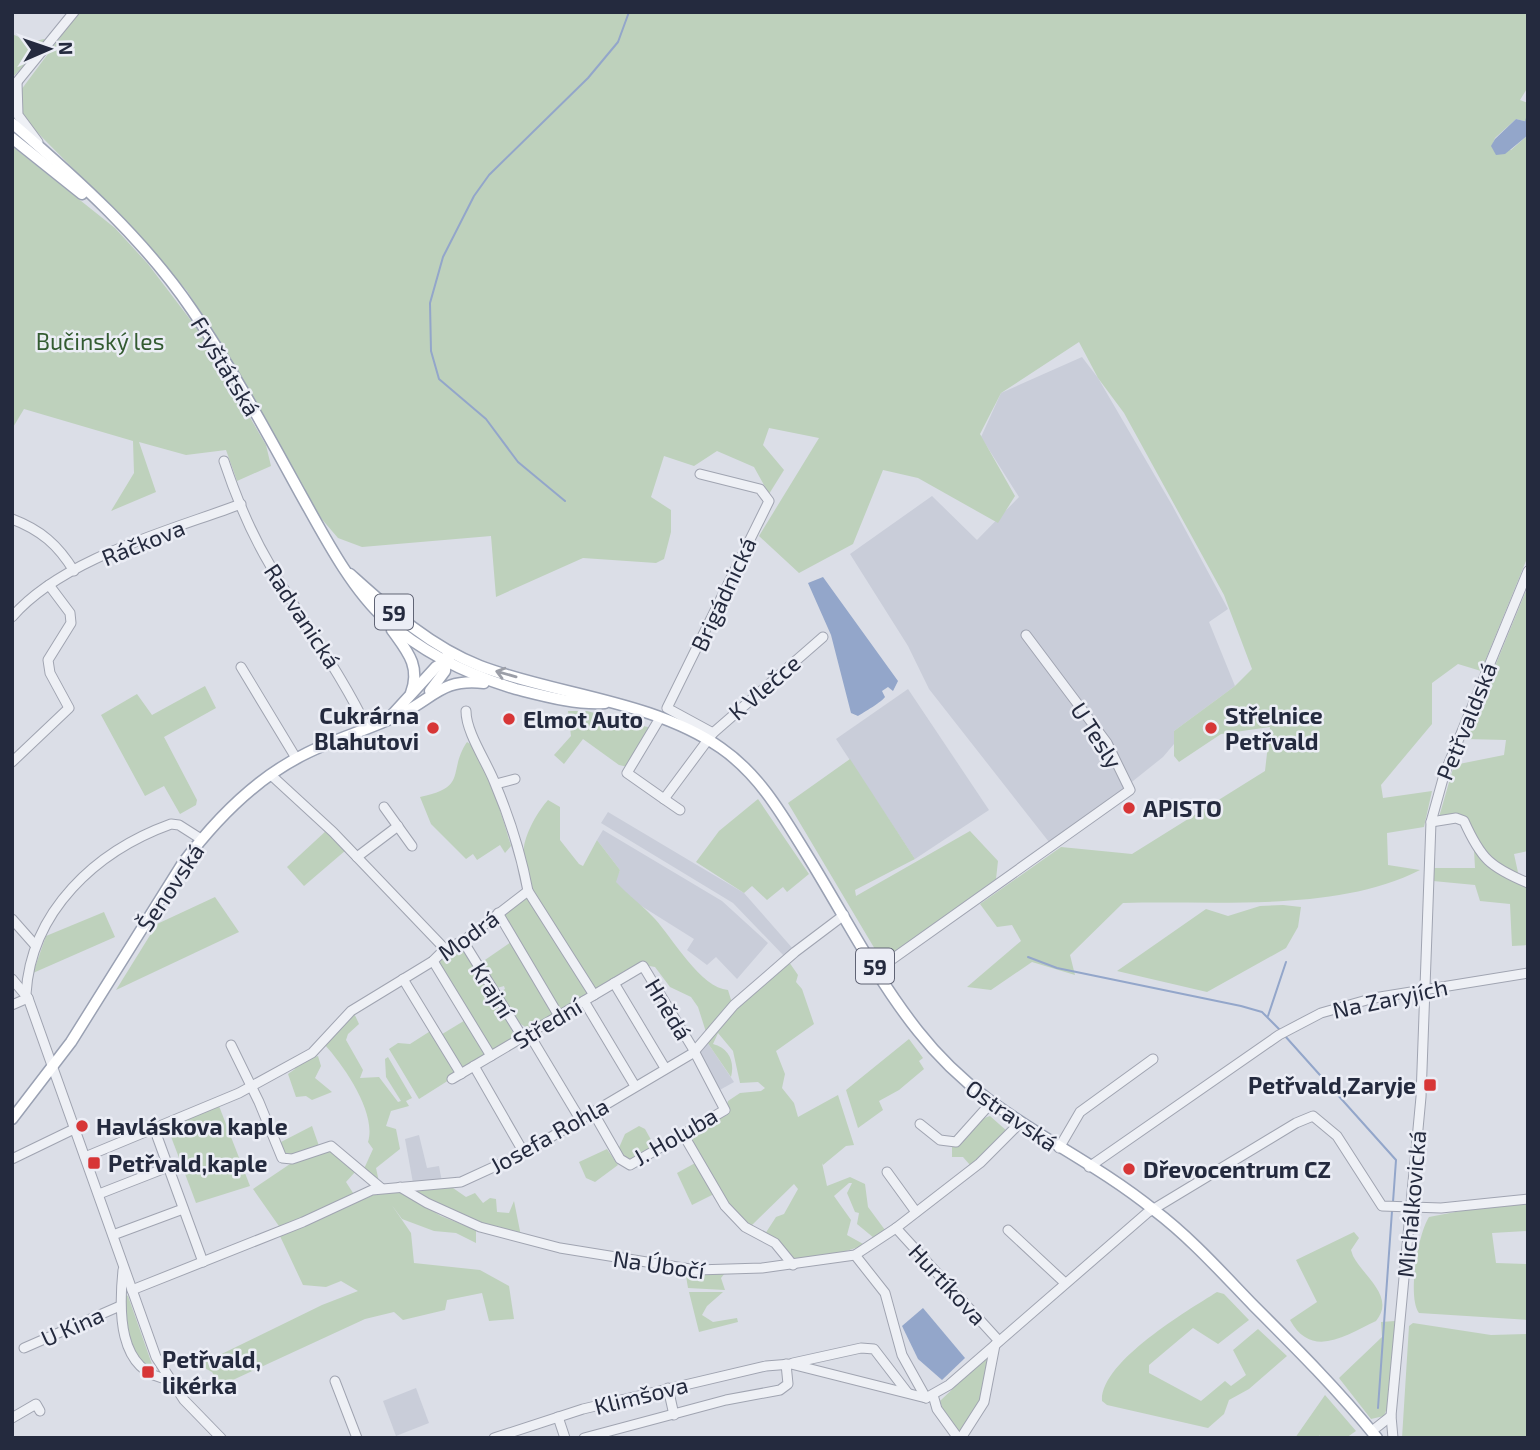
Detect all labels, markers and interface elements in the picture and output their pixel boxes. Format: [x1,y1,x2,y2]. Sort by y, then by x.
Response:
north arrow [14,14,84,84]
text: N [55,41,78,56]
street label: Fryštátská [185,311,267,421]
park label: Bučinský les [36,327,164,355]
street label: Ráčkova [97,513,189,571]
street label: Brigádnická [684,533,762,655]
street label: Radvanická [259,558,347,674]
road number: 59 [375,594,413,630]
street label: K Vlečce [723,648,805,726]
street label: Petřvaldská [1430,658,1502,784]
one-way arrow [496,667,518,680]
street label: U Tesly [1065,697,1129,773]
place label: Cukrárna Blahutovi [314,701,419,755]
place label: Střelnice Petřvald [1225,701,1323,755]
place label: Elmot Auto [523,705,643,733]
marker: Elmot Auto [501,711,517,727]
marker: Cukrárna Blahutovi [425,720,441,736]
marker: Střelnice Petřvald [1203,720,1219,736]
place label: APISTO [1143,794,1222,822]
marker: APISTO [1121,800,1137,816]
street label: Šenovská [130,838,210,936]
street label: Modrá [432,904,504,966]
road number: 59 [856,948,894,984]
street label: Krajní [465,957,522,1024]
street label: Na Zaryjích [1330,972,1450,1024]
street label: Hnědá [640,973,698,1045]
street label: Střední [508,991,587,1054]
place label: Petřvald,Zaryje [1248,1071,1416,1099]
street label: Ostravská [961,1073,1063,1157]
marker: Petřvald,Zaryje [1422,1077,1438,1093]
street label: Josefa Rohla [485,1091,613,1179]
street label: J. Holuba [628,1101,722,1171]
place label: Havláskova kaple [96,1112,288,1140]
marker: Havláskova kaple [74,1118,90,1134]
street label: Michálkovická [1391,1129,1431,1279]
place label: Petřvald,kaple [108,1149,267,1177]
marker: Petřvald,kaple [86,1155,102,1171]
place label: Dřevocentrum CZ [1143,1155,1331,1183]
marker: Dřevocentrum CZ [1121,1161,1137,1177]
street label: Hurtíkova [903,1237,993,1331]
street label: Na Úbočí [611,1244,708,1284]
street label: U Kina [36,1300,108,1352]
place label: Petřvald, likérka [162,1345,261,1399]
marker: Petřvald, likérka [140,1364,156,1380]
street label: Klimšova [591,1370,691,1420]

